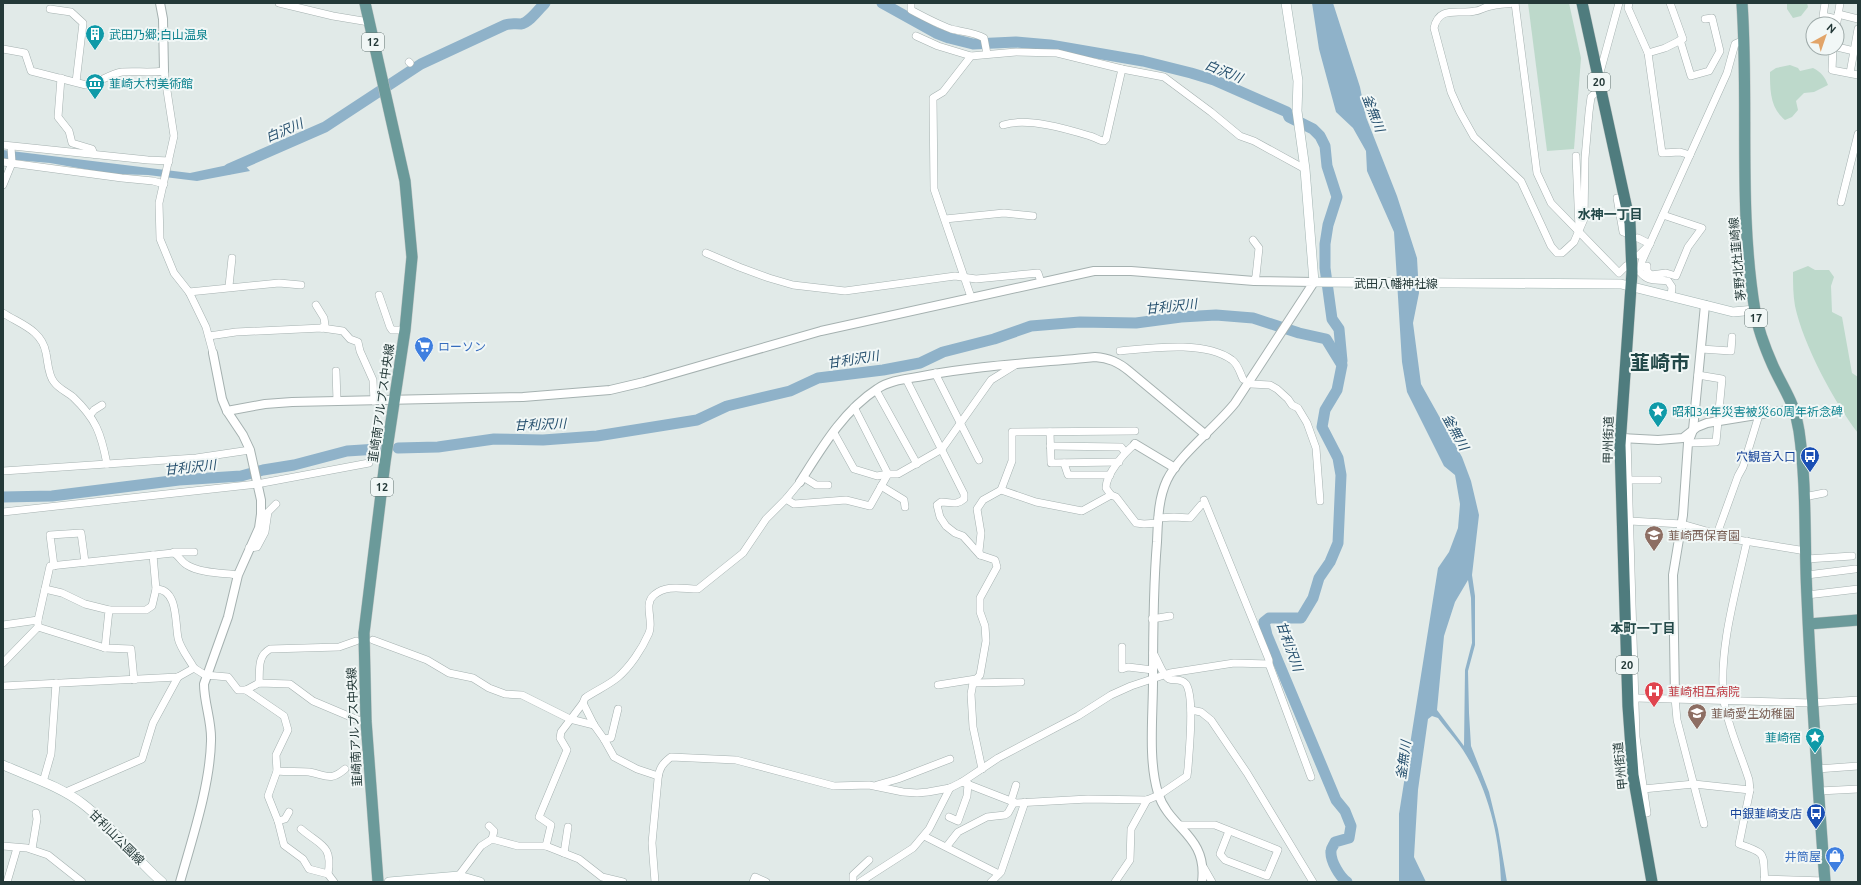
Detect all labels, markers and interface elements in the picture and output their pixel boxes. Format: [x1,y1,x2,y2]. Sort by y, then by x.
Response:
north arrow [1805,16,1845,56]
text: N [1824,21,1838,36]
building icon: 武田乃郷;白山温泉 [84,23,106,51]
place label: 武田乃郷;白山温泉 [109,28,208,41]
road number: 12 [362,33,384,51]
water label: 白沢川 [1203,57,1247,86]
museum icon: 韮崎大村美術館 [84,72,106,100]
road number: 20 [1588,73,1610,91]
place label: 韮崎大村美術館 [109,77,193,90]
water label: 釜無川 [1360,92,1388,136]
water label: 白沢川 [263,115,307,144]
district label: 水神一丁目 [1577,207,1643,221]
street label: 茅野北杜韮崎線 [1727,217,1747,301]
street label: 武田八幡神社線 [1354,277,1438,290]
water label: 甘利沢川 [1144,296,1200,316]
road number: 17 [1745,309,1767,327]
supermarket icon: ローソン [413,335,435,363]
place label: ローソン [438,340,486,353]
street label: 韮崎南アルプス中央線 [366,343,396,463]
water label: 甘利沢川 [826,348,882,370]
district label: 韮崎市 [1630,351,1690,374]
place icon: 昭和34年災害被災60周年祈念碑 [1647,400,1669,428]
place label: 昭和34年災害被災60周年祈念碑 [1672,405,1843,418]
water label: 釜無川 [1440,412,1473,454]
water label: 甘利沢川 [514,416,568,432]
street label: 甲州街道 [1601,416,1615,464]
bus stop icon: 穴観音入口 [1799,445,1821,473]
place label: 穴観音入口 [1736,450,1796,463]
water label: 甘利沢川 [163,457,219,477]
road number: 12 [371,478,393,496]
school or university icon: 韮崎西保育園 [1643,524,1665,552]
place label: 韮崎西保育園 [1668,529,1740,542]
water label: 甘利沢川 [1275,619,1306,675]
district label: 本町一丁目 [1610,621,1676,635]
road number: 20 [1616,656,1638,674]
street label: 韮崎南アルプス中央線 [344,667,364,787]
hospital icon: 韮崎相互病院 [1643,680,1665,708]
place label: 韮崎相互病院 [1668,685,1740,698]
school or university icon: 韮崎愛生幼稚園 [1686,702,1708,730]
place label: 韮崎愛生幼稚園 [1711,707,1795,720]
place icon: 韮崎宿 [1804,726,1826,754]
place label: 韮崎宿 [1765,731,1801,744]
water label: 釜無川 [1393,738,1413,780]
street label: 甲州街道 [1611,741,1629,791]
bus stop icon: 中銀韮崎支店 [1805,802,1827,830]
street label: 甘利山公園線 [87,807,147,867]
place label: 中銀韮崎支店 [1730,807,1802,820]
shop icon: 井筒屋 [1824,845,1846,873]
place label: 井筒屋 [1785,850,1821,863]

